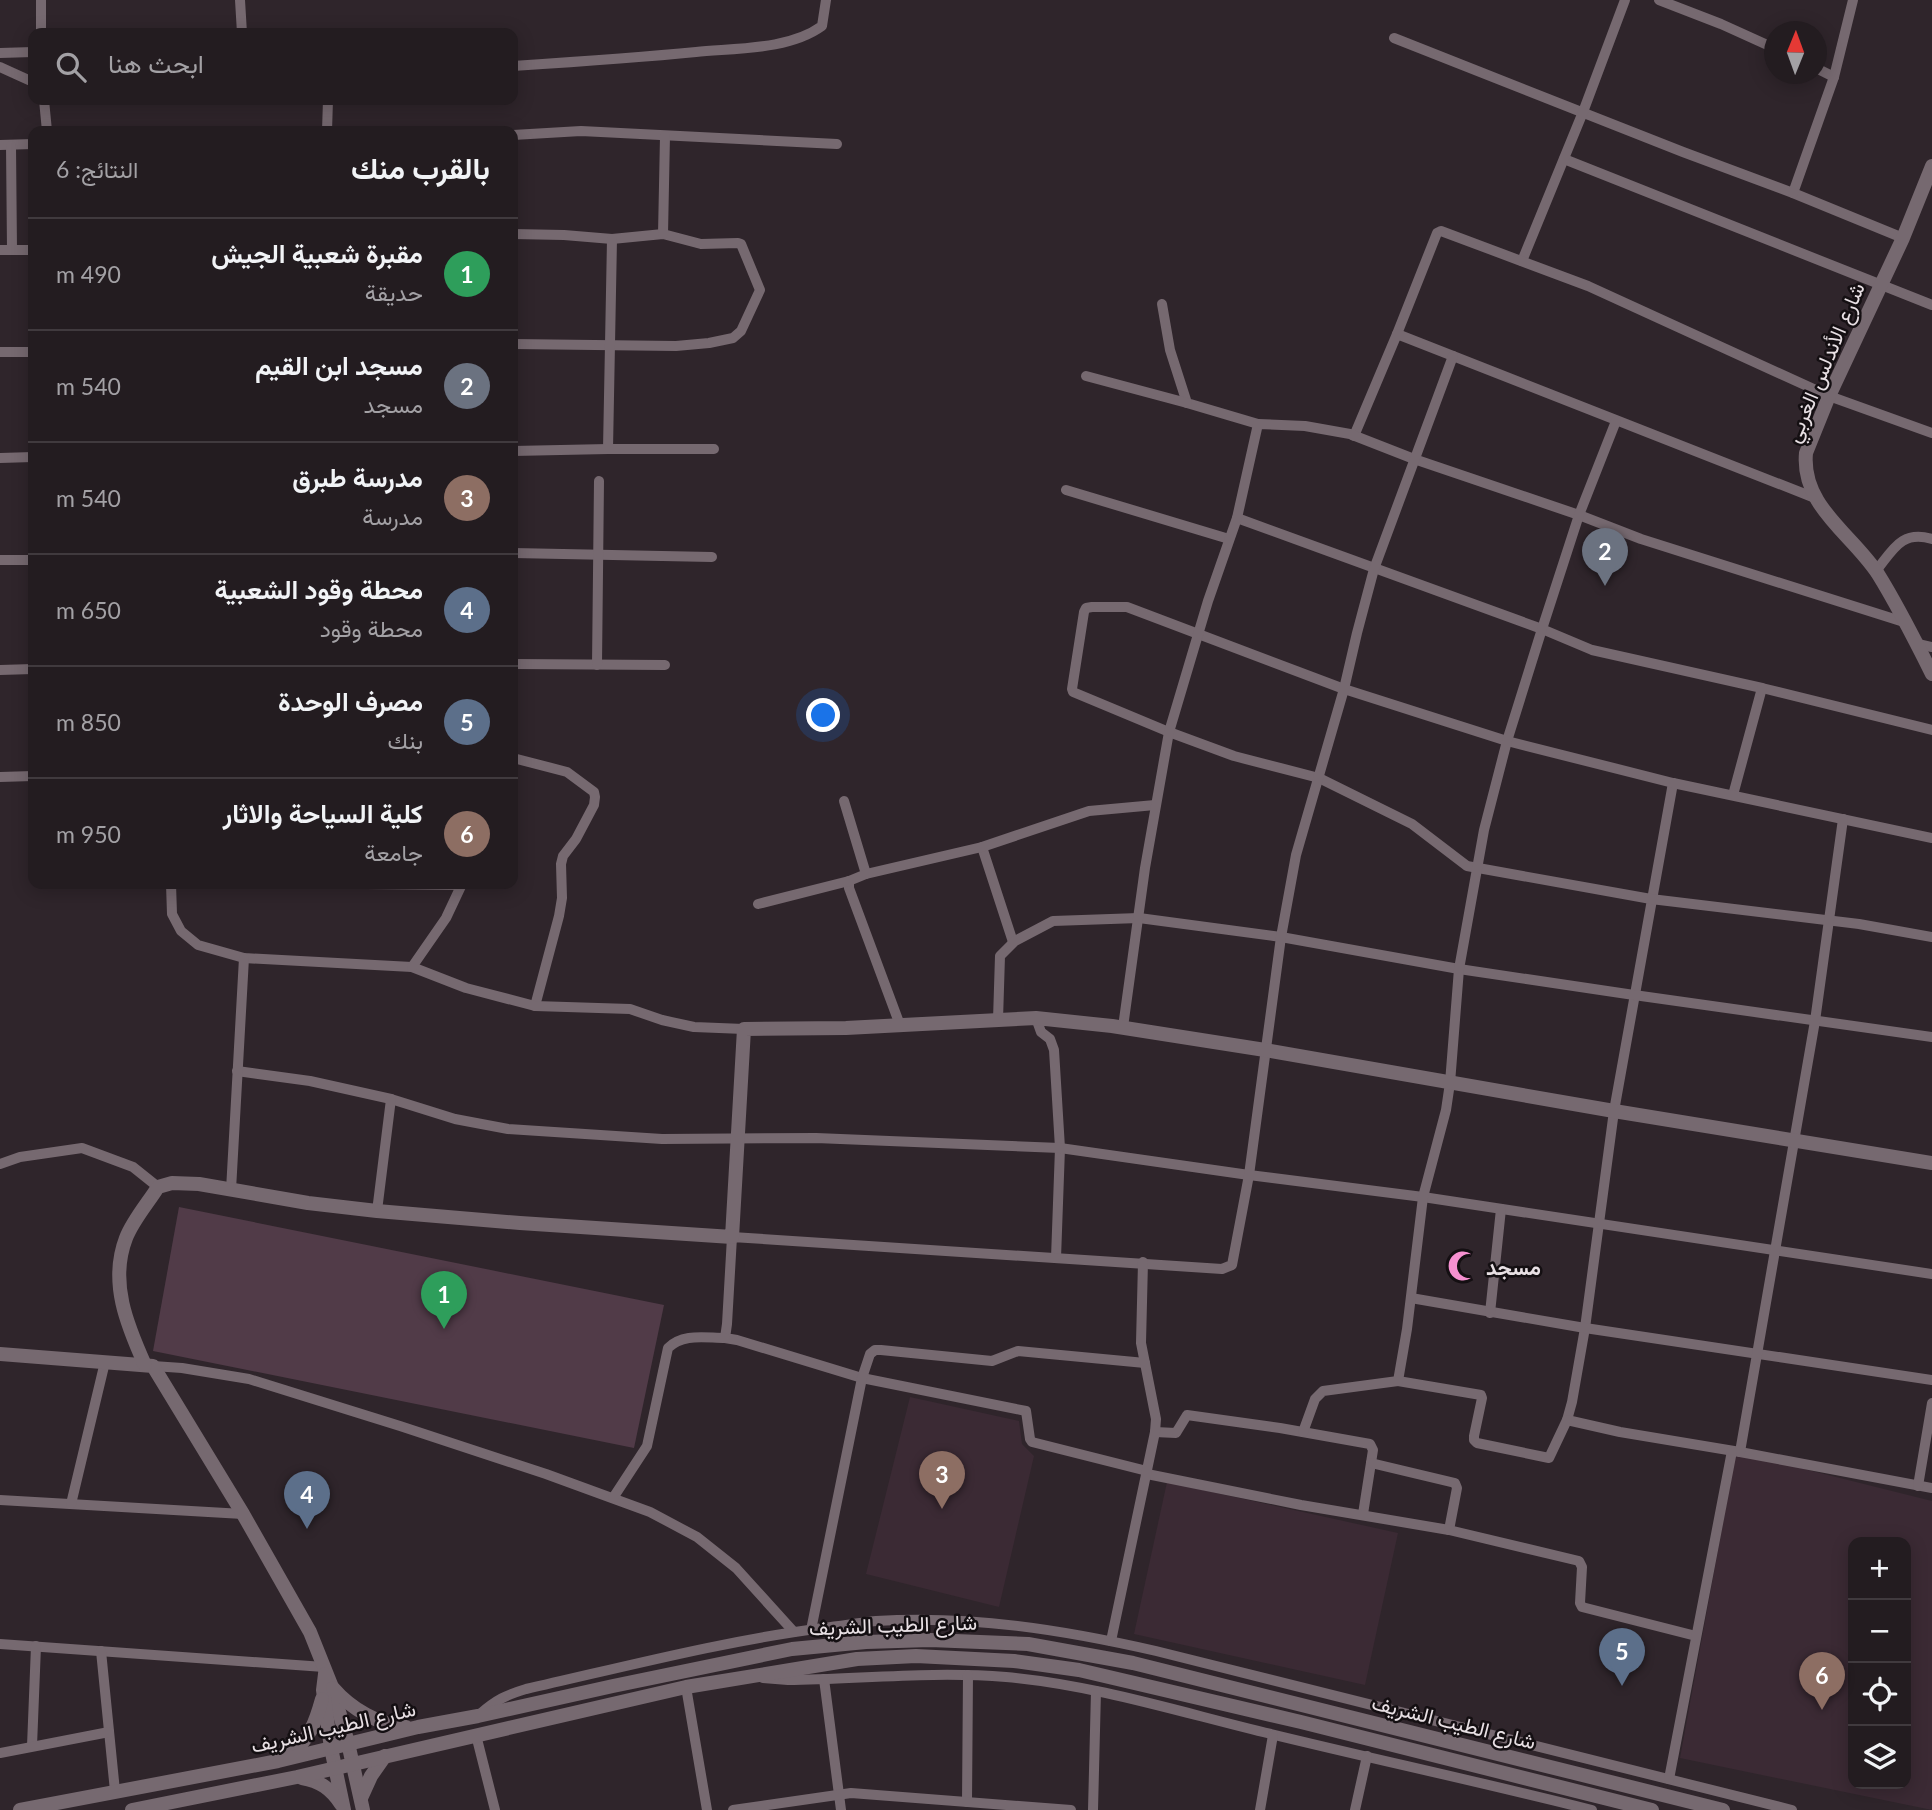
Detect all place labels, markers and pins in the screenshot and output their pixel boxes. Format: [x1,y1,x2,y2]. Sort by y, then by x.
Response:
pin: 2 [1582,528,1628,586]
mosque icon: مسجد [1446,1249,1480,1283]
place label: مسجد [1486,1254,1541,1280]
pin: 1 [421,1271,467,1329]
pin: 3 [919,1451,965,1509]
pin: 4 [284,1471,330,1529]
pin: 5 [1599,1628,1645,1686]
pin: 6 [1799,1652,1845,1710]

